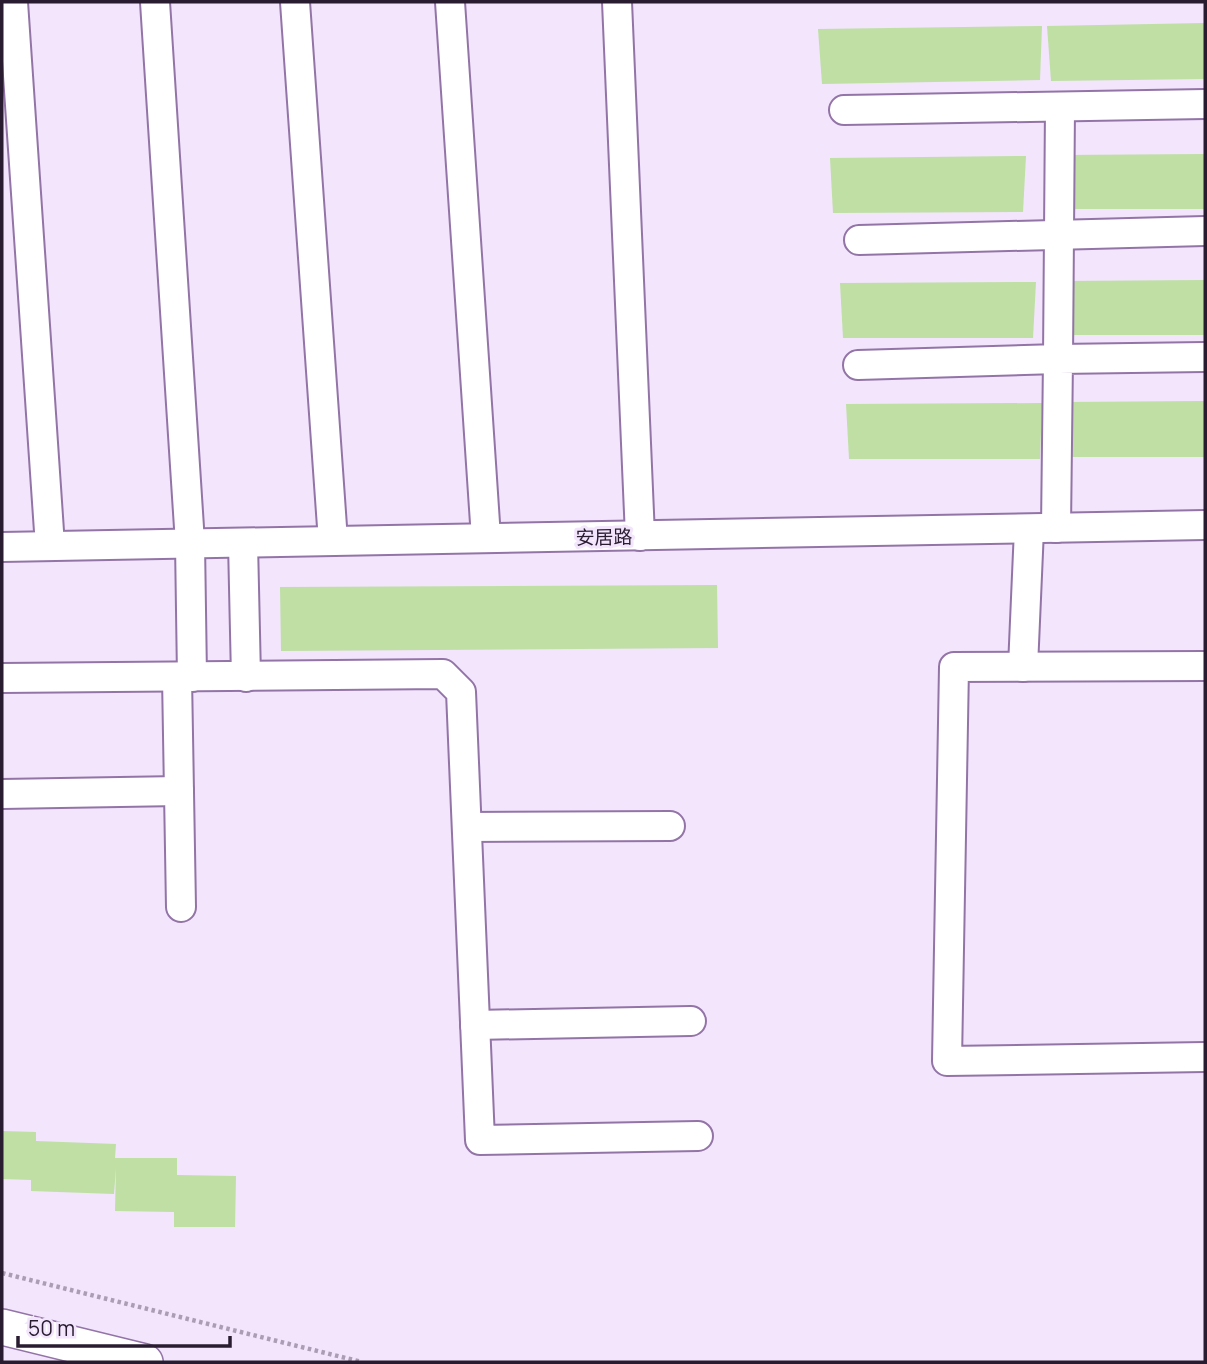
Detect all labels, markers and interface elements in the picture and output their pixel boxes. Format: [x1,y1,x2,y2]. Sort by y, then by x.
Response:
street label: 安居路 [575,524,633,550]
scale bar [18,1304,229,1348]
text: 50 m [28,1314,75,1342]

